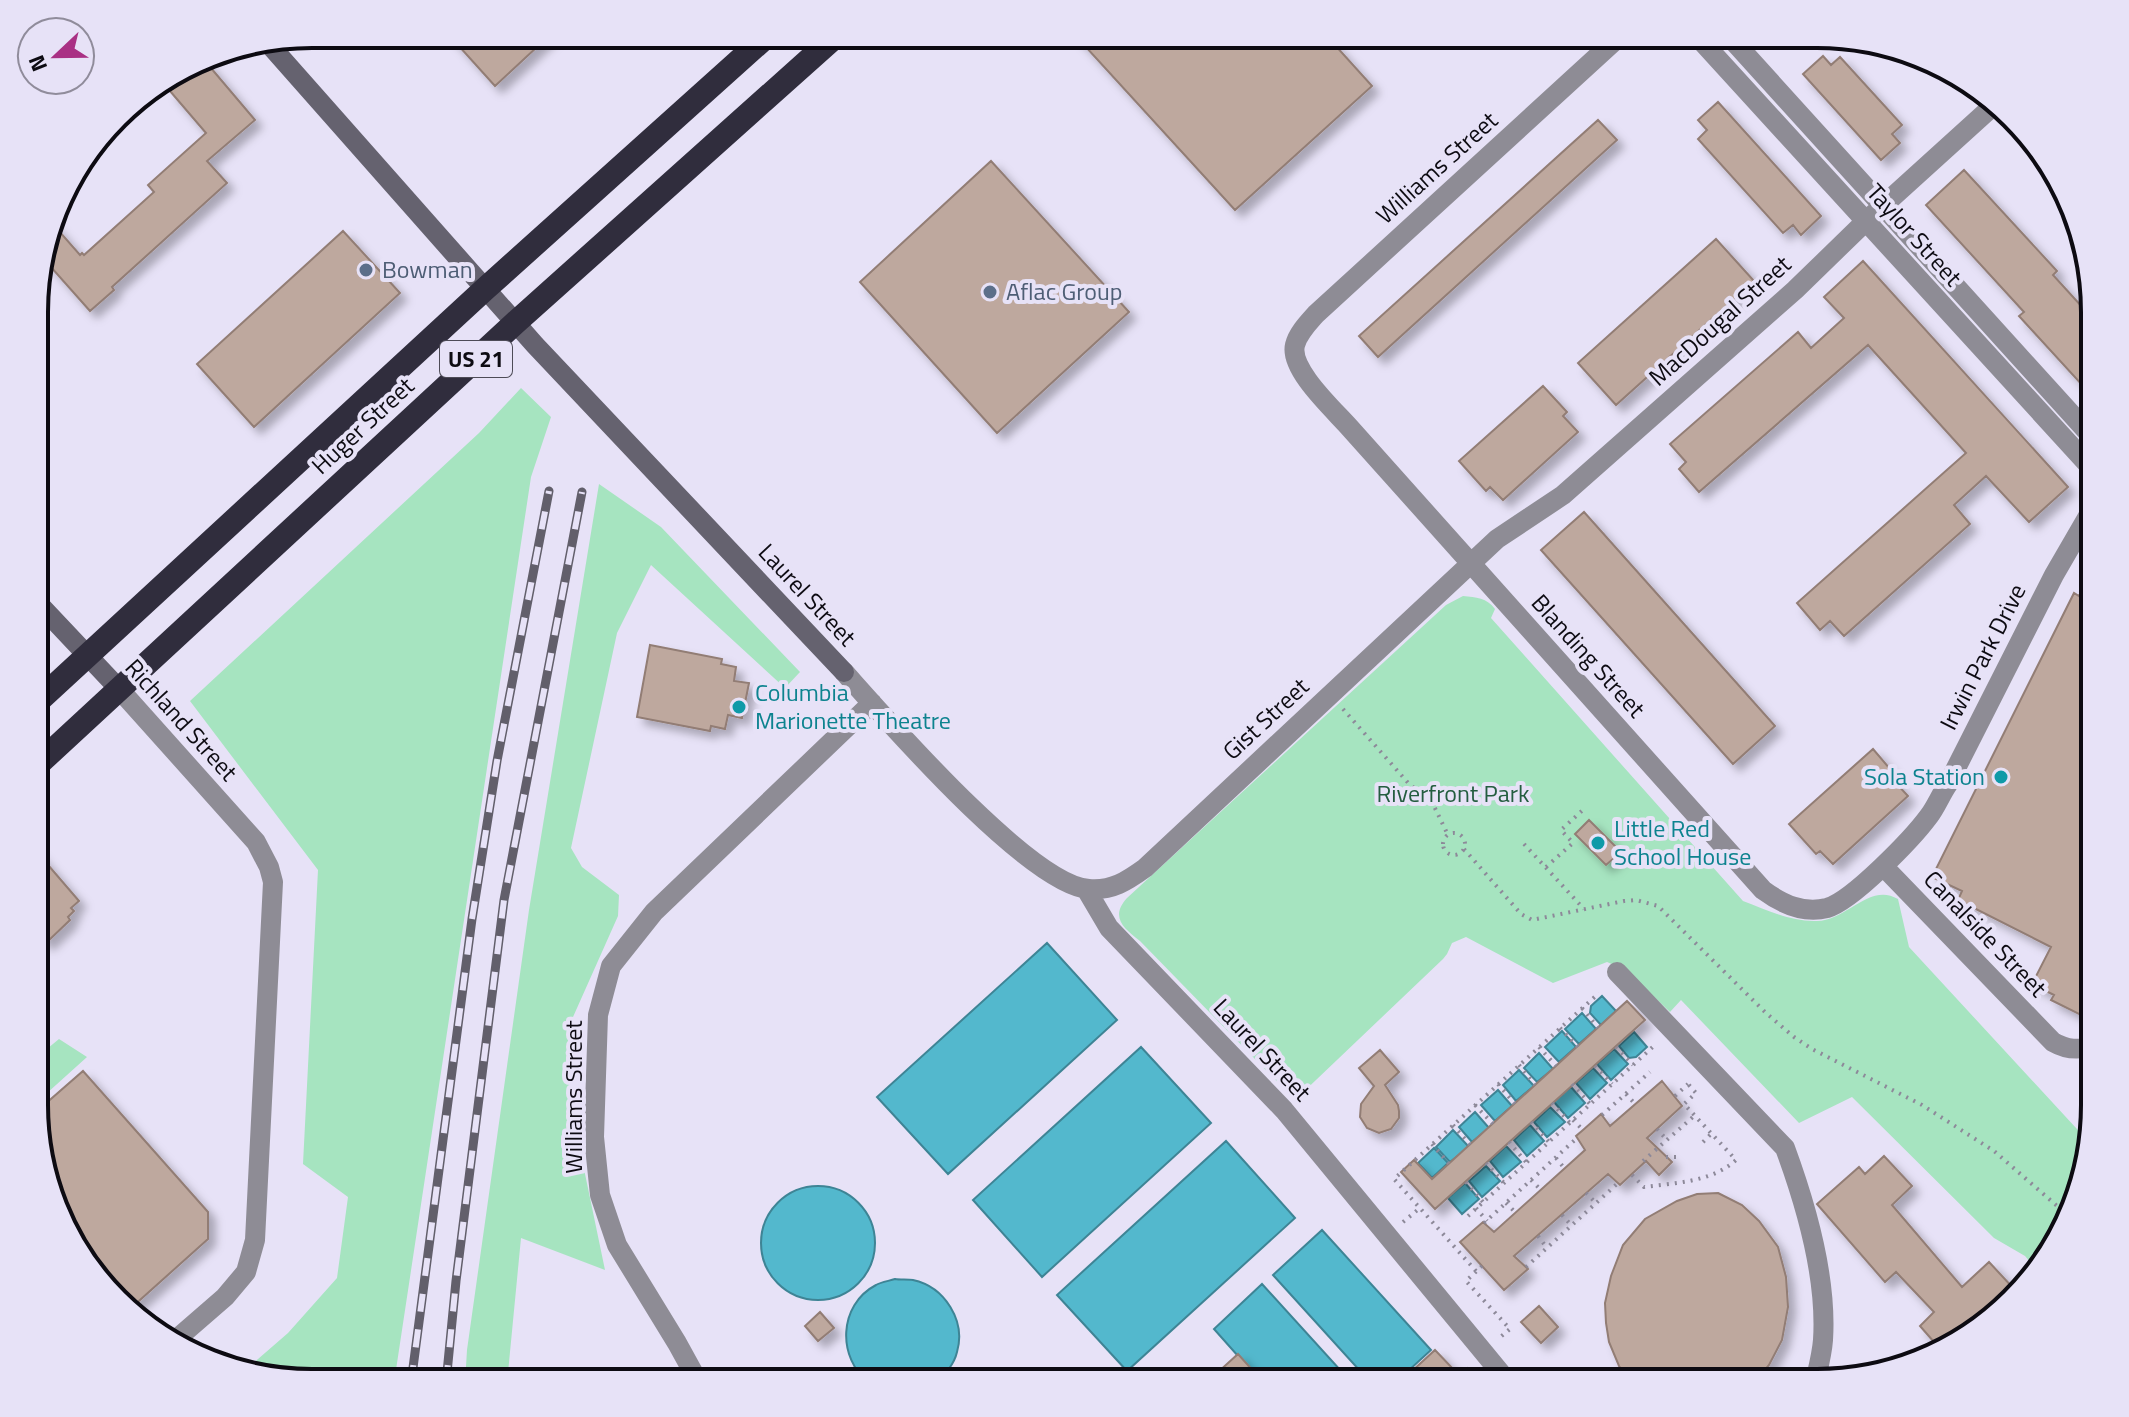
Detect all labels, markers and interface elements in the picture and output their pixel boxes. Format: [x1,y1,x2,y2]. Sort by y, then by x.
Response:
north arrow [16,16,96,96]
text: N [19,50,56,77]
street label: Williams Street [1367,102,1506,232]
street label: Taylor Street [1859,175,1971,294]
street label: MacDougal Street [1640,246,1799,394]
place label: Bowman [382,251,473,287]
marker: Bowman [357,261,375,279]
place label: Aflac Group [1006,273,1122,309]
marker: Aflac Group [981,283,999,301]
road number: US 21 [440,341,512,377]
street label: Huger Street [303,368,422,482]
street label: Laurel Street [751,535,865,654]
street label: Irwin Park Drive [1930,577,2034,736]
street label: Blanding Street [1523,585,1655,726]
street label: Richland Street [117,650,247,789]
street label: Gist Street [1214,668,1317,768]
place label: Columbia Marionette Theatre [755,674,951,738]
marker: Columbia Marionette Theatre [730,698,748,716]
place label: Sola Station [1864,758,1985,794]
marker: Sola Station [1992,768,2010,786]
park label: Riverfront Park [1377,775,1530,811]
place label: Little Red School House [1614,810,1751,874]
marker: Little Red School House [1589,834,1607,852]
street label: Canalside Street [1916,862,2056,1005]
street label: Laurel Street [1206,990,1320,1109]
street label: Williams Street [555,1020,591,1174]

